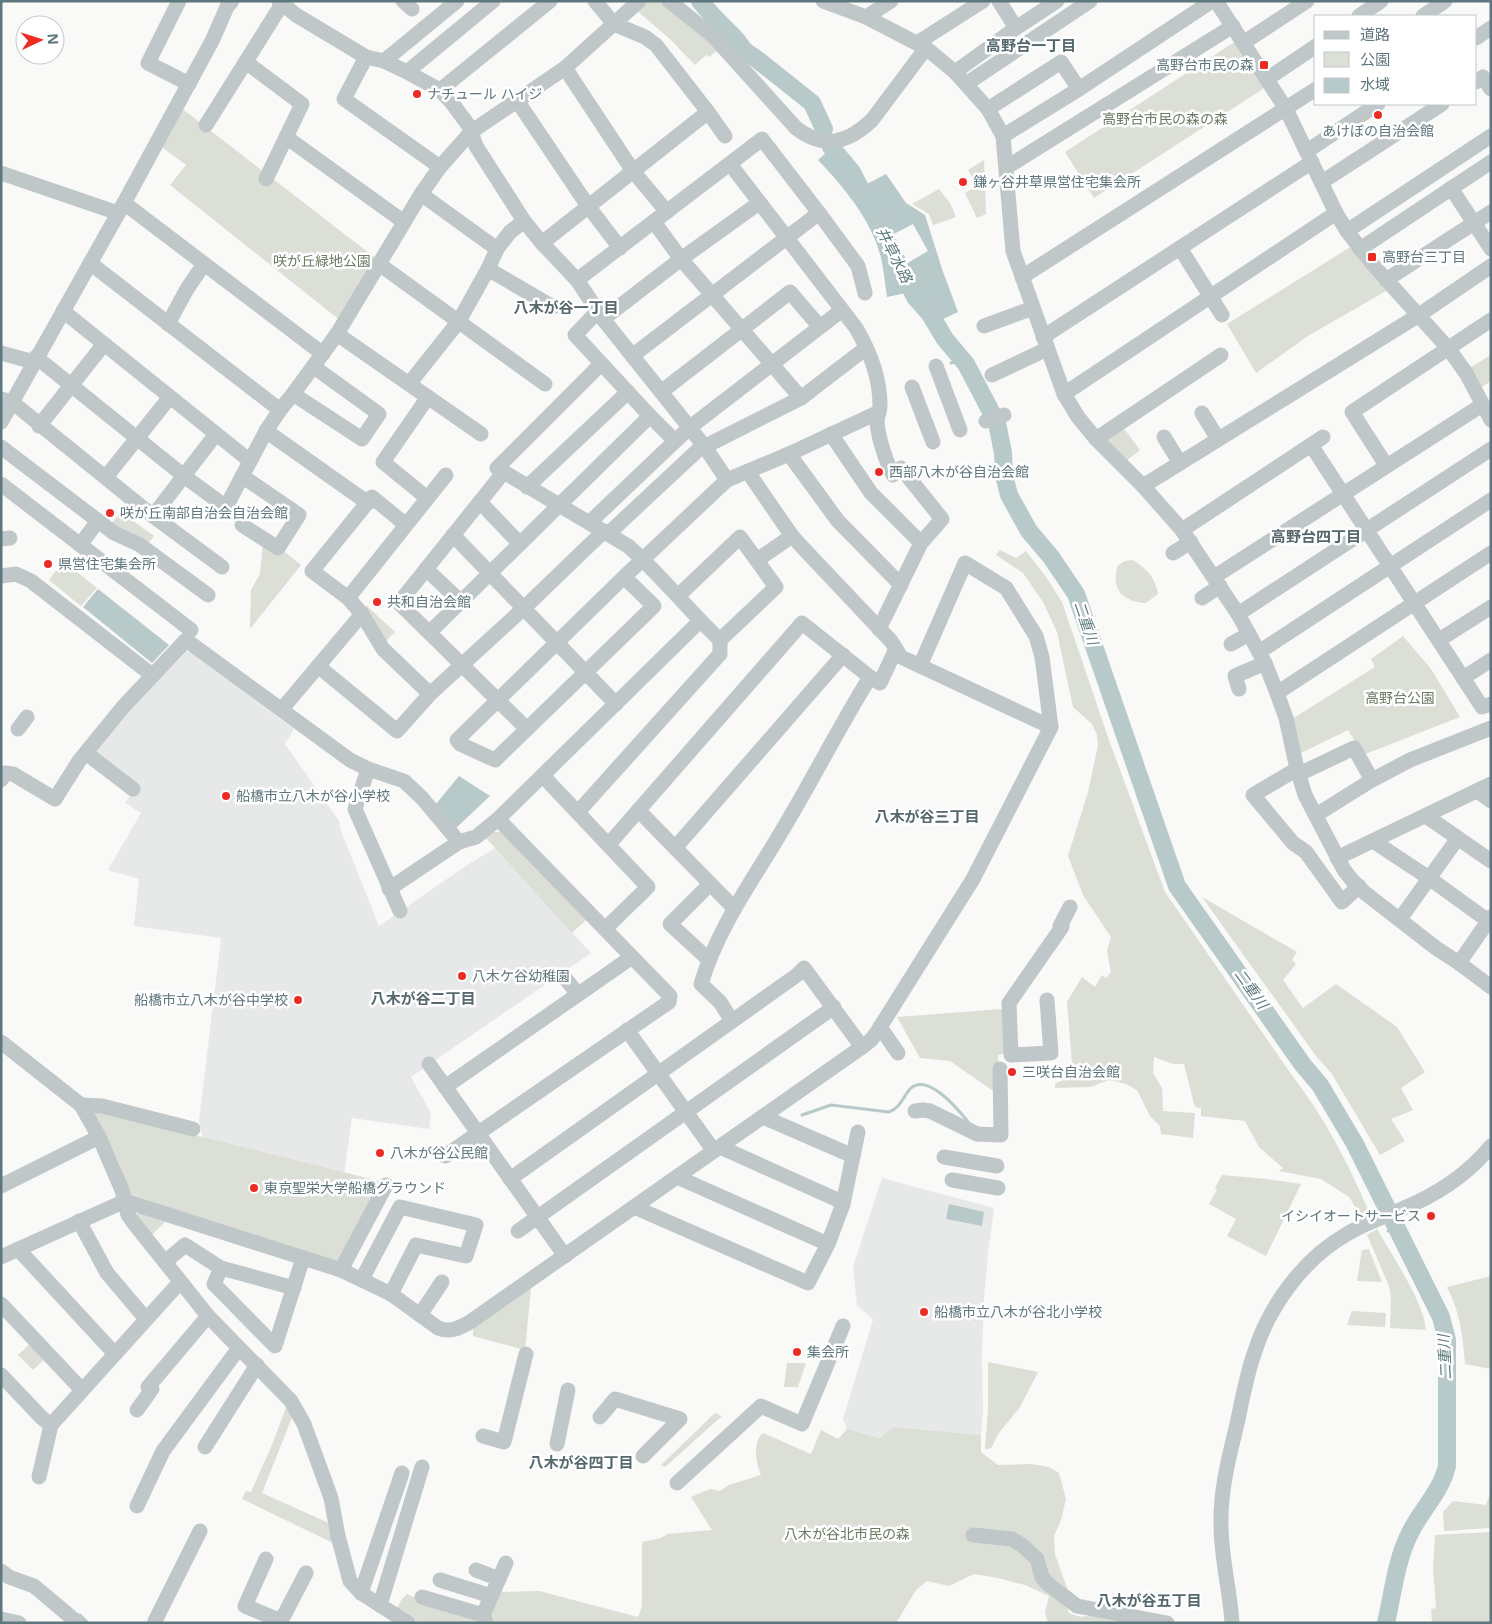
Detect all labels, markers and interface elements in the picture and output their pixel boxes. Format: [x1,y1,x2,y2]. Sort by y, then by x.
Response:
north arrow [15,15,65,65]
legend [1314,15,1477,105]
text: 道路 [1360,24,1390,44]
text: N [44,33,63,45]
district label: 高野台一丁目 [986,35,1076,55]
text: 公園 [1360,49,1390,69]
place label: 高野台市民の森 [1156,55,1254,74]
marker: 高野台市民の森 [1258,59,1270,71]
text: 水域 [1360,74,1390,94]
place label: ナチュール ハイジ [427,84,542,103]
marker: ナチュール ハイジ [411,88,423,100]
park label: 高野台市民の森の森 [1102,109,1228,128]
marker: あけぼの自治会館 [1372,109,1384,121]
place label: あけぼの自治会館 [1322,121,1434,140]
place label: 鎌ヶ谷井草県営住宅集会所 [973,172,1141,191]
marker: 鎌ヶ谷井草県営住宅集会所 [957,176,969,188]
water label: 井草水路 [872,223,918,288]
place label: 高野台三丁目 [1382,247,1466,266]
park label: 咲が丘緑地公園 [273,251,371,270]
marker: 高野台三丁目 [1366,251,1378,263]
district label: 八木が谷一丁目 [513,297,619,317]
place label: 西部八木が谷自治会館 [889,462,1029,481]
marker: 西部八木が谷自治会館 [873,466,885,478]
place label: 咲が丘南部自治会自治会館 [120,503,288,522]
marker: 咲が丘南部自治会自治会館 [104,507,116,519]
district label: 高野台四丁目 [1271,526,1361,546]
place label: 県営住宅集会所 [58,554,156,573]
marker: 県営住宅集会所 [42,558,54,570]
place label: 共和自治会館 [387,592,471,611]
marker: 共和自治会館 [371,596,383,608]
water label: 二重川 [1070,598,1104,649]
park label: 高野台公園 [1365,688,1435,707]
place label: 船橋市立八木が谷小学校 [236,786,390,805]
marker: 船橋市立八木が谷小学校 [220,790,232,802]
district label: 八木が谷三丁目 [874,806,980,826]
water label: 二重川 [1230,964,1274,1014]
place label: 八木ケ谷幼稚園 [472,966,570,985]
marker: 八木ケ谷幼稚園 [456,970,468,982]
district label: 八木が谷二丁目 [370,988,476,1008]
place label: 船橋市立八木が谷中学校 [134,990,288,1009]
marker: 船橋市立八木が谷中学校 [292,994,304,1006]
place label: 三咲台自治会館 [1022,1062,1120,1081]
marker: 三咲台自治会館 [1006,1066,1018,1078]
place label: 八木が谷公民館 [390,1143,488,1162]
marker: 八木が谷公民館 [374,1147,386,1159]
place label: 東京聖栄大学船橋グラウンド [264,1178,446,1197]
marker: 東京聖栄大学船橋グラウンド [248,1182,260,1194]
place label: イシイオートサービス [1281,1206,1421,1225]
marker: イシイオートサービス [1425,1210,1437,1222]
place label: 船橋市立八木が谷北小学校 [934,1302,1102,1321]
marker: 船橋市立八木が谷北小学校 [918,1306,930,1318]
water label: 二重川 [1433,1332,1455,1380]
place label: 集会所 [807,1342,849,1361]
marker: 集会所 [791,1346,803,1358]
district label: 八木が谷四丁目 [528,1452,634,1472]
park label: 八木が谷北市民の森 [784,1524,910,1543]
district label: 八木が谷五丁目 [1096,1590,1202,1610]

